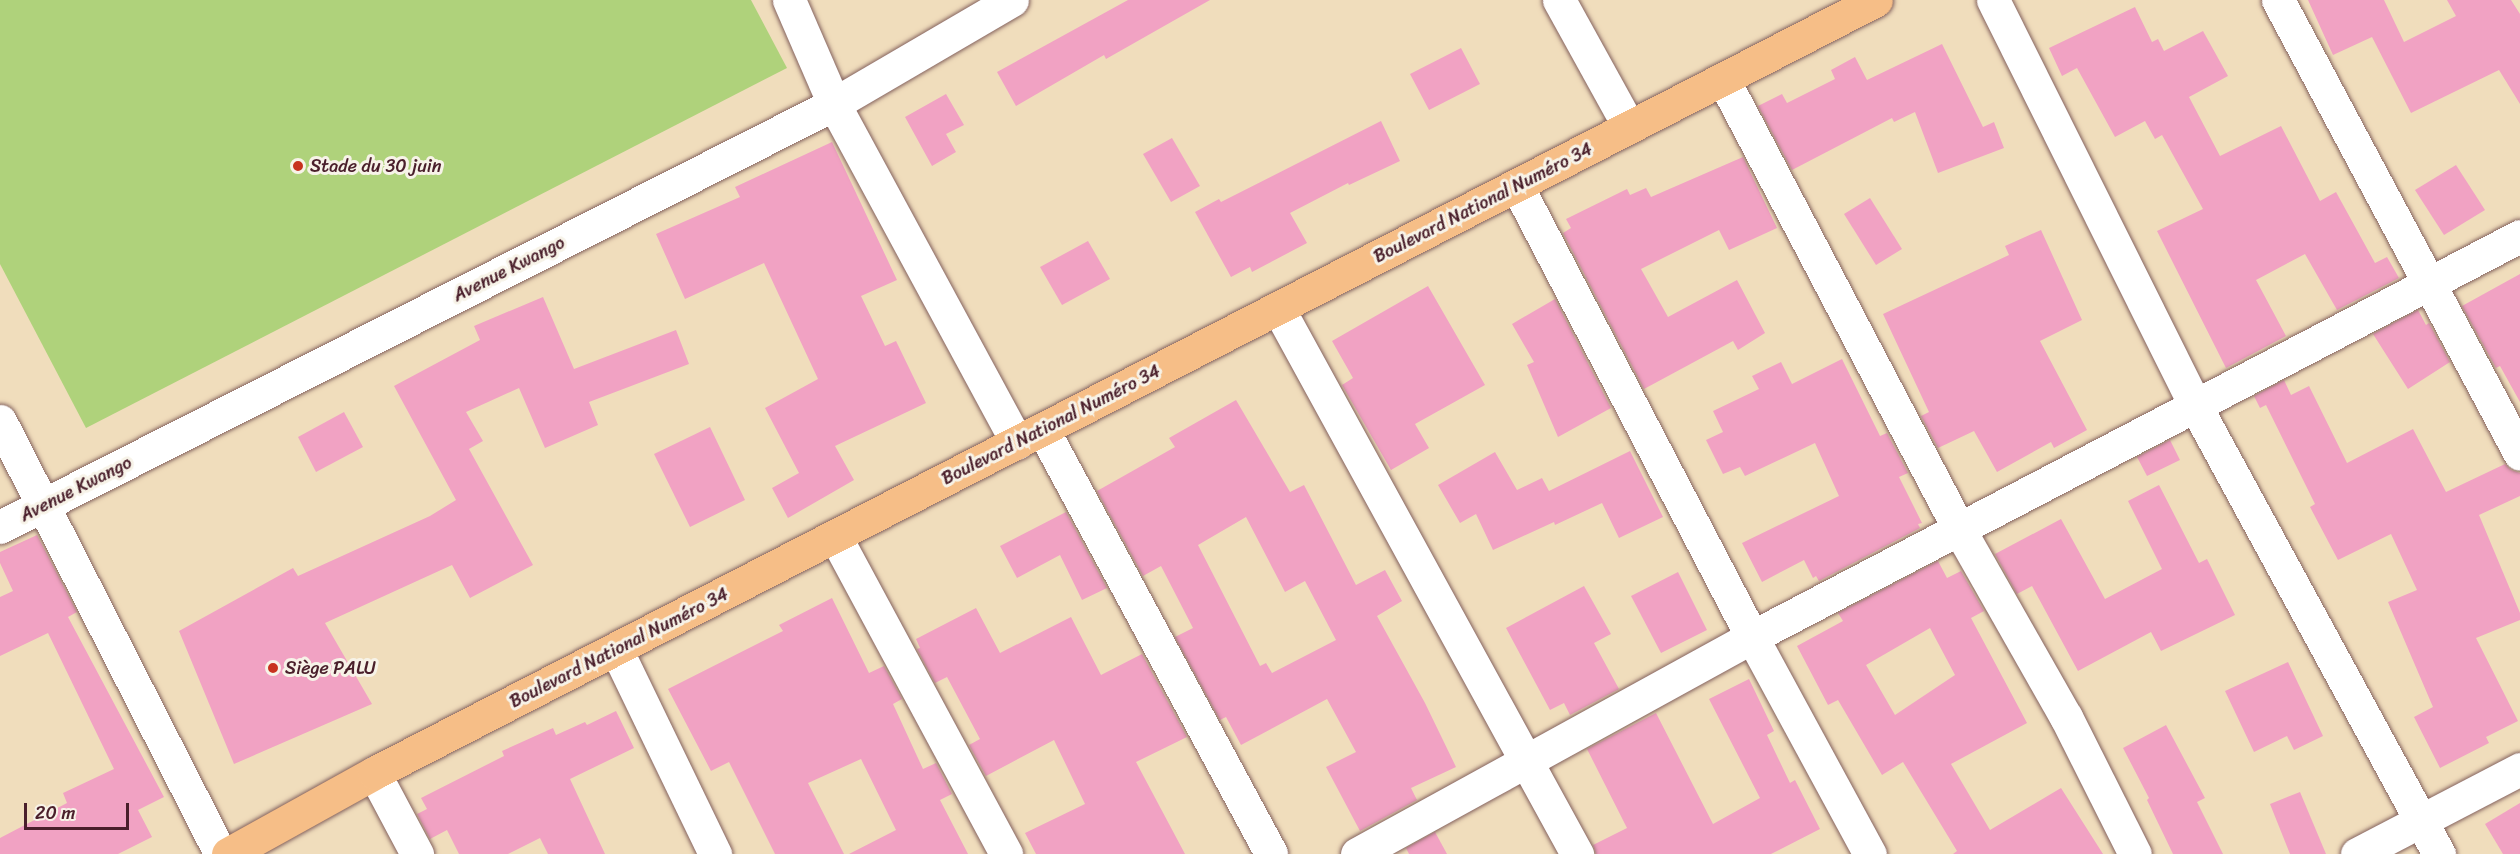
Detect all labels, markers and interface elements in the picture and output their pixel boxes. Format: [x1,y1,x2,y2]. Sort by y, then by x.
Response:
street label: Boulevard National Numéro 34 [1370,138,1596,268]
place label: Stade du 30 juin [310,155,442,177]
marker: Stade du 30 juin [291,159,305,173]
street label: Avenue Kwango [450,232,568,306]
street label: Boulevard National Numéro 34 [938,360,1164,490]
street label: Avenue Kwango [17,452,135,526]
street label: Boulevard National Numéro 34 [506,583,732,713]
place label: Siège PALU [285,657,375,679]
marker: Siège PALU [266,661,280,675]
scale bar [27,791,132,829]
text: 20 m [35,797,75,829]

